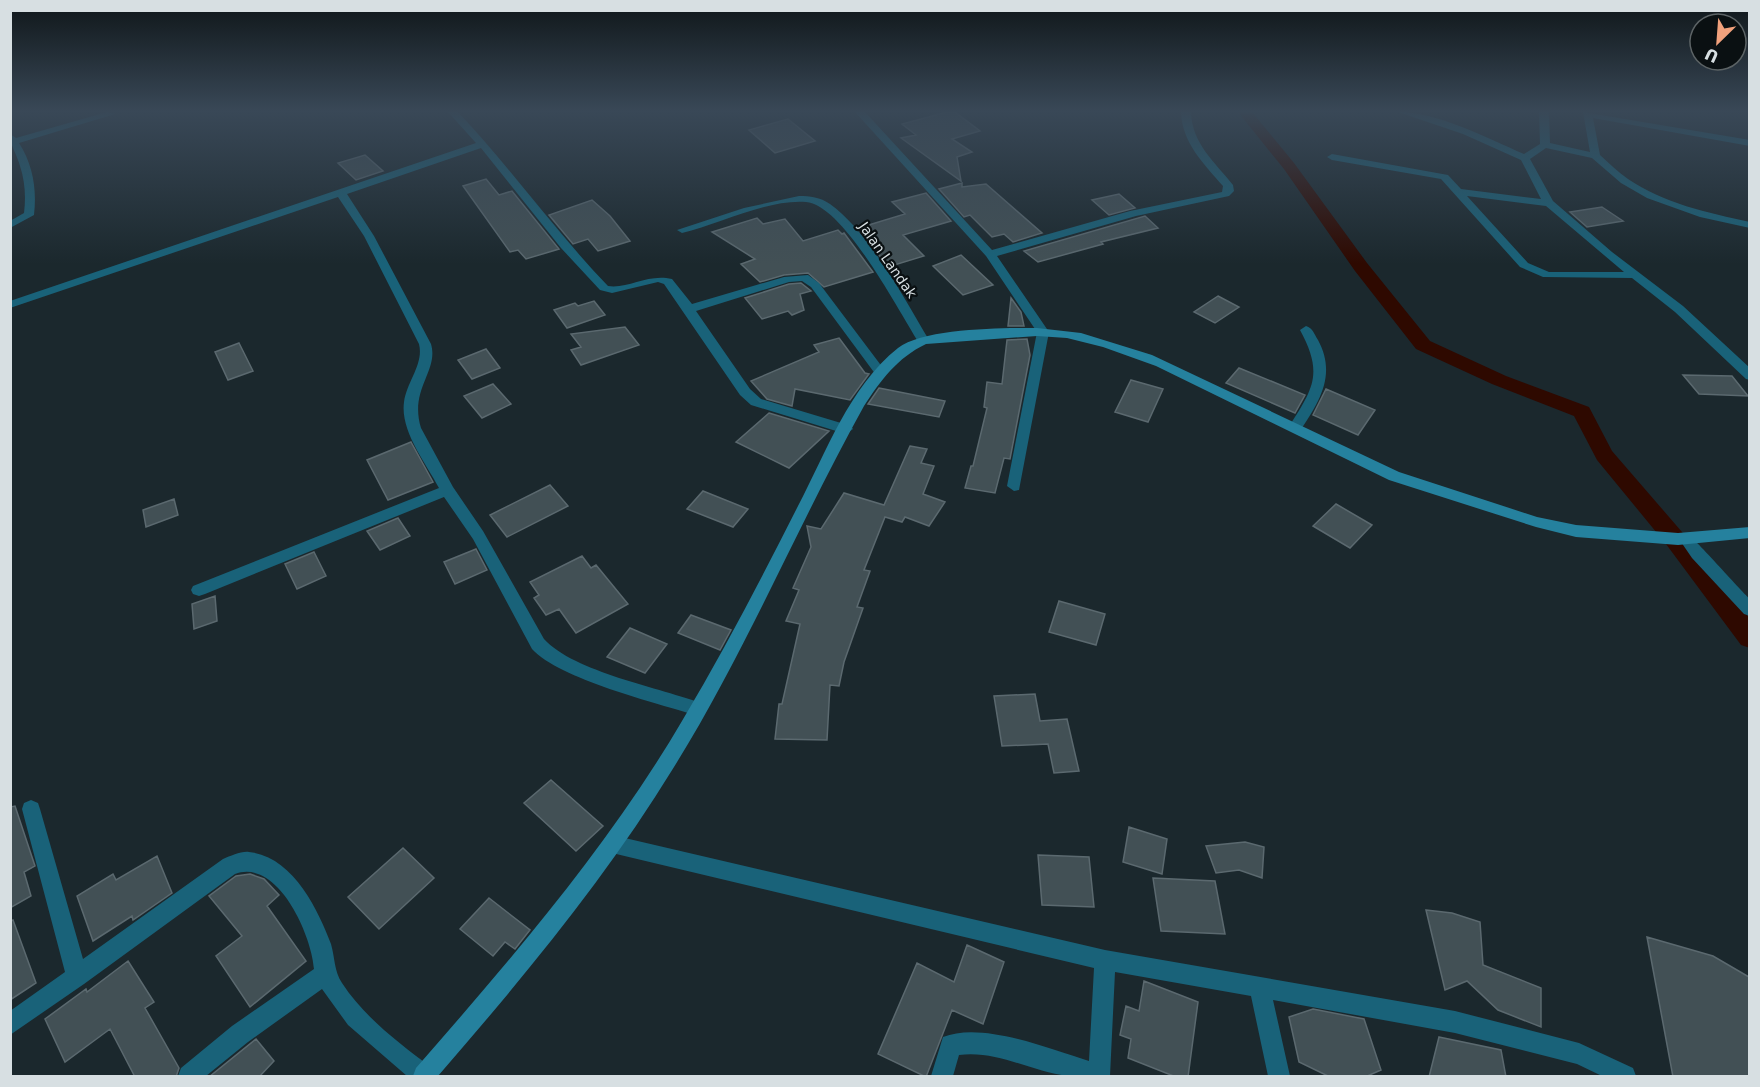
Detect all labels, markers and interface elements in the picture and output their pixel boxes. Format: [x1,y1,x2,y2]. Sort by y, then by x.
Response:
north arrow [1688,12,1748,72]
text: U [1702,44,1722,66]
street label: Jalan Landak [855,218,921,302]

